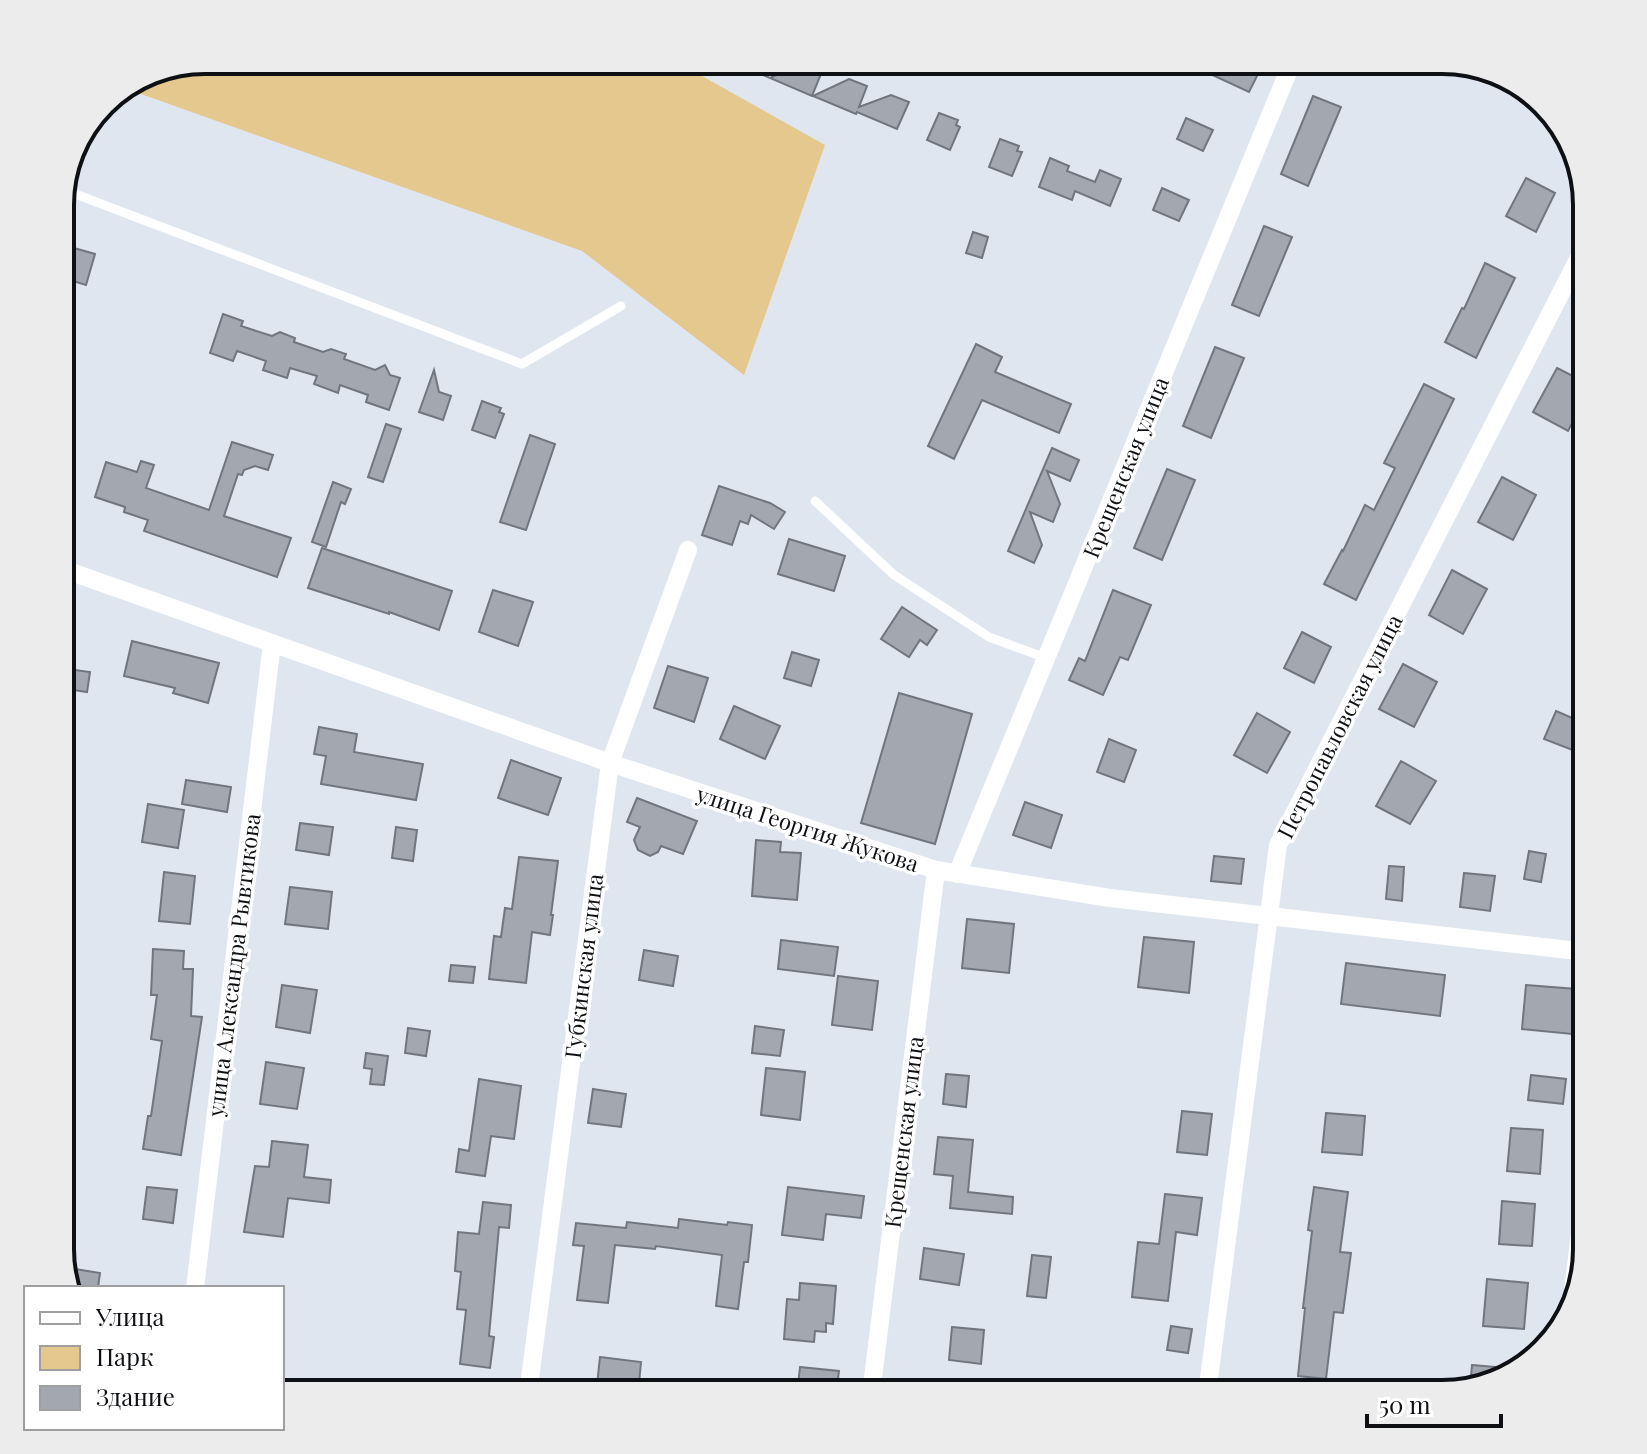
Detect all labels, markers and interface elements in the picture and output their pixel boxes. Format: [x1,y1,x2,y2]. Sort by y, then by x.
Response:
street label: Крещенская улица [1075,372,1175,562]
street label: Петропавловская улица [1269,609,1409,843]
street label: улица Георгия Жукова [692,778,923,878]
street label: улица Александра Рывтикова [199,812,266,1119]
street label: Губкинская улица [557,872,609,1060]
street label: Крещенская улица [876,1034,930,1229]
legend [24,1286,284,1430]
text: Улица [95,1300,165,1332]
text: Парк [96,1340,154,1372]
scale bar [1367,1378,1501,1428]
text: Здание [96,1380,175,1412]
text: 50 m [1379,1388,1431,1420]

